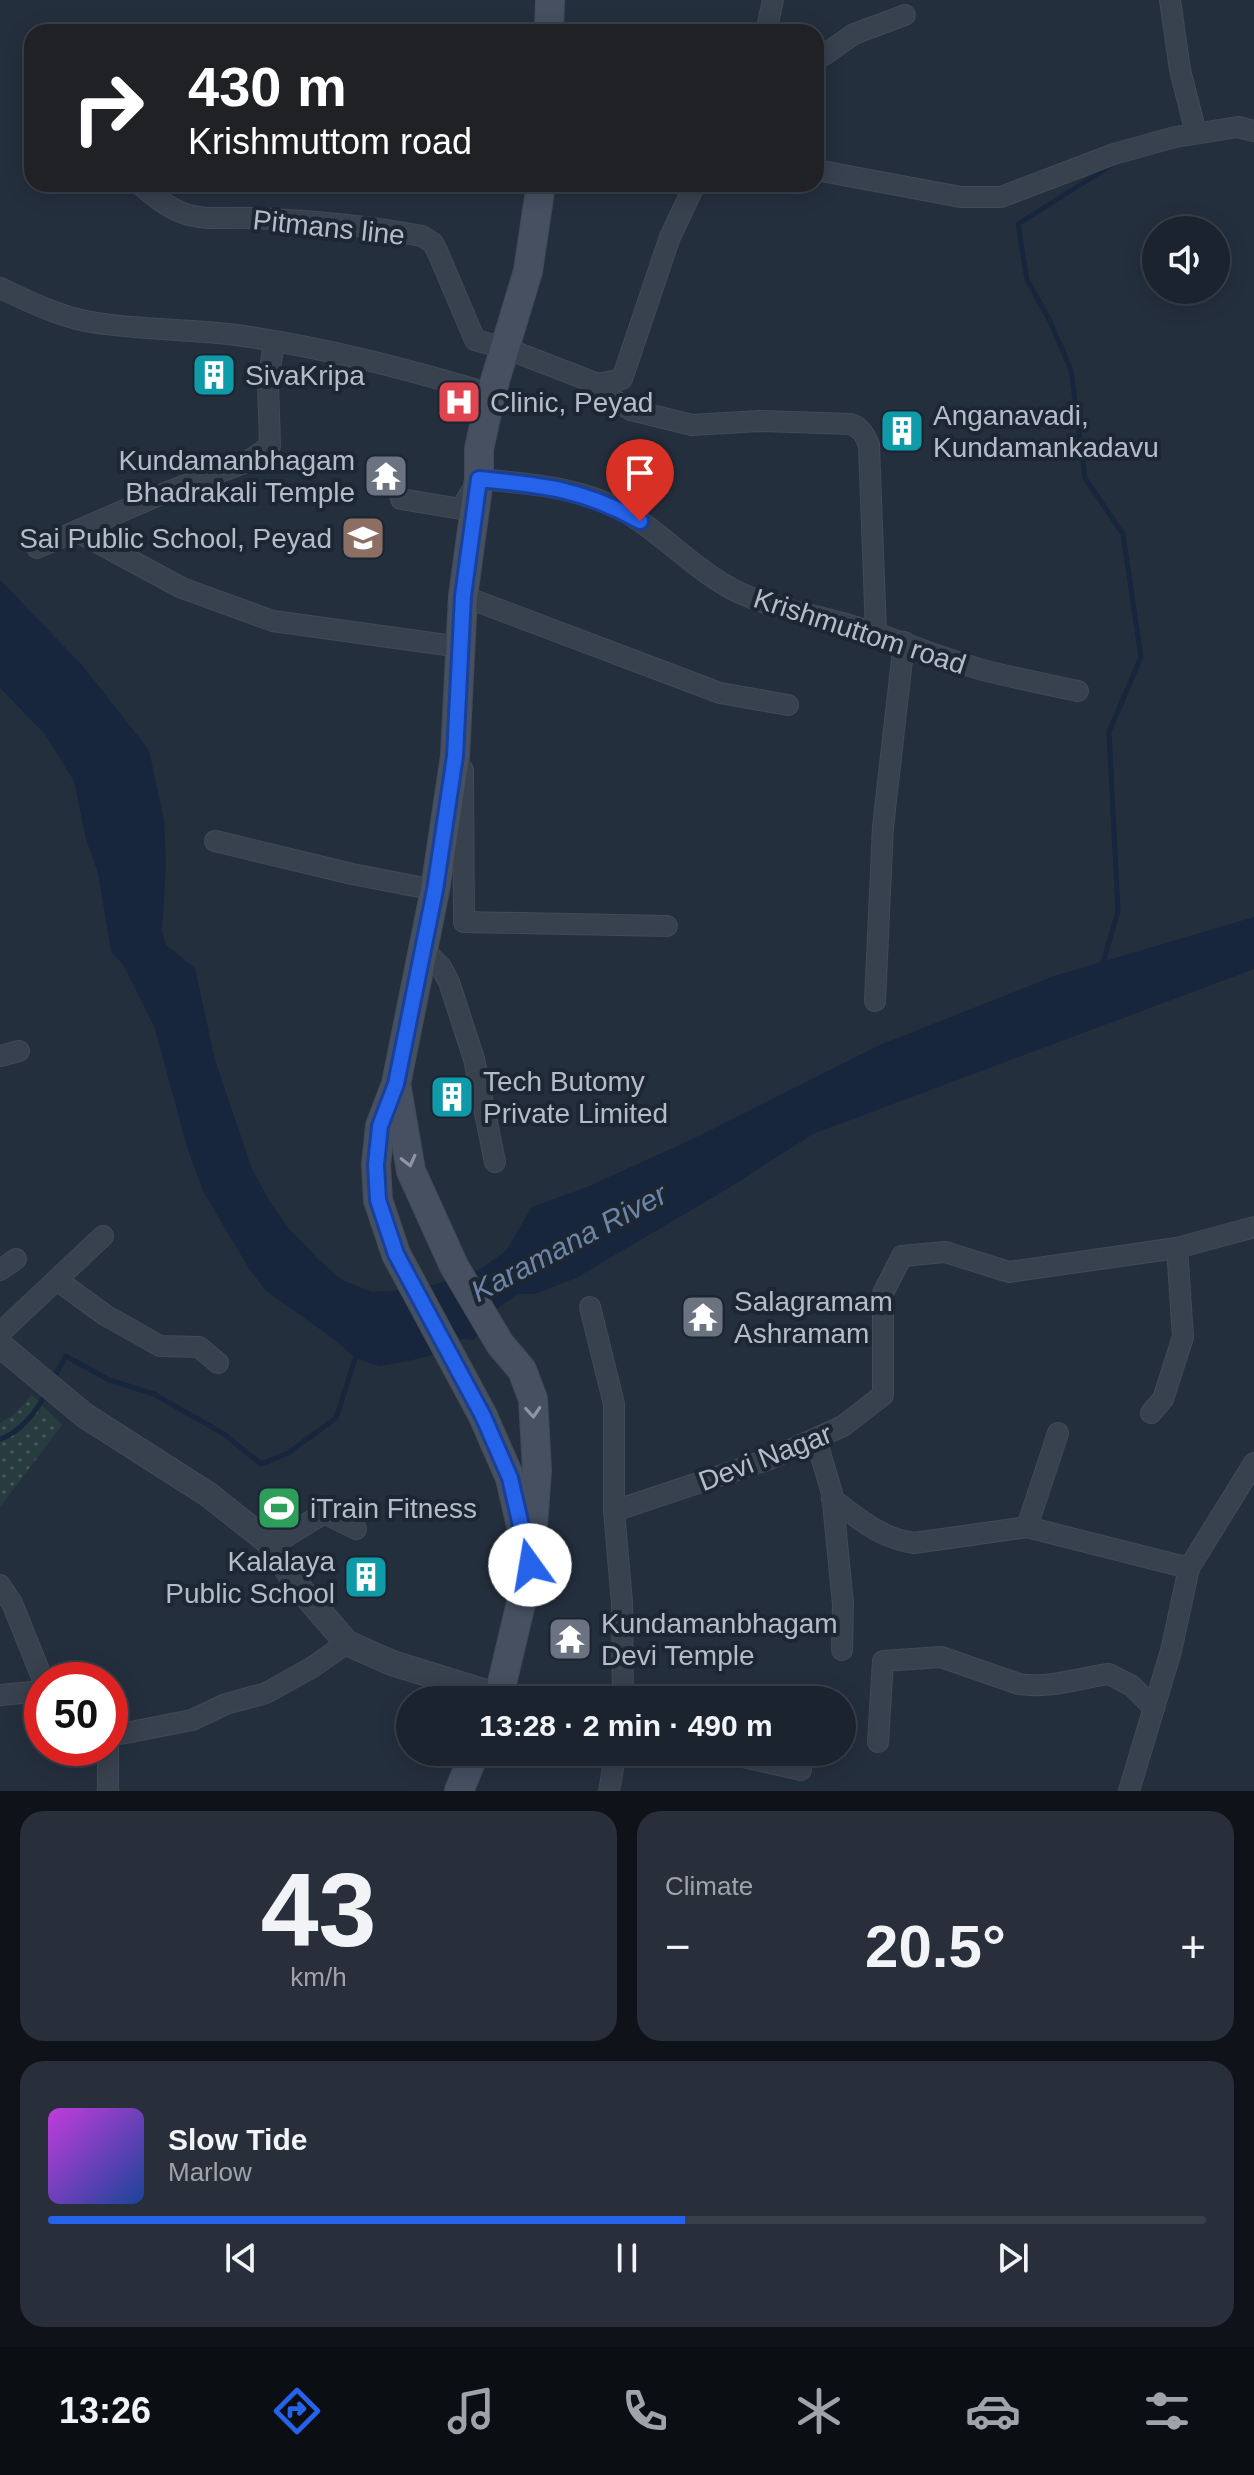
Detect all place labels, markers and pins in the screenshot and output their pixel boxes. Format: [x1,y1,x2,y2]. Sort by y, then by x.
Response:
building icon: SivaKripa [190,351,238,399]
place label: SivaKripa [245,360,365,391]
hospital icon: Clinic, Peyad [435,378,483,426]
place label: Clinic, Peyad [490,387,653,418]
place label: Anganavadi, Kundamankadavu [933,400,1159,463]
building icon: Anganavadi, Kundamankadavu [878,407,926,455]
pin [606,439,674,521]
place label: Kundamanbhagam Bhadrakali Temple [118,445,355,508]
temple icon: Kundamanbhagam Bhadrakali Temple [362,452,410,500]
school or university icon: Sai Public School, Peyad [339,514,387,562]
place label: Sai Public School, Peyad [19,523,332,554]
place label: Tech Butomy Private Limited [483,1066,668,1129]
building icon: Tech Butomy Private Limited [428,1073,476,1121]
place label: Salagramam Ashramam [734,1286,893,1349]
temple icon: Salagramam Ashramam [679,1293,727,1341]
sports icon: iTrain Fitness [255,1484,303,1532]
place label: iTrain Fitness [310,1493,477,1524]
place label: Kalalaya Public School [165,1546,335,1609]
building icon: Kalalaya Public School [342,1553,390,1601]
place label: Kundamanbhagam Devi Temple [601,1608,838,1671]
temple icon: Kundamanbhagam Devi Temple [546,1615,594,1663]

